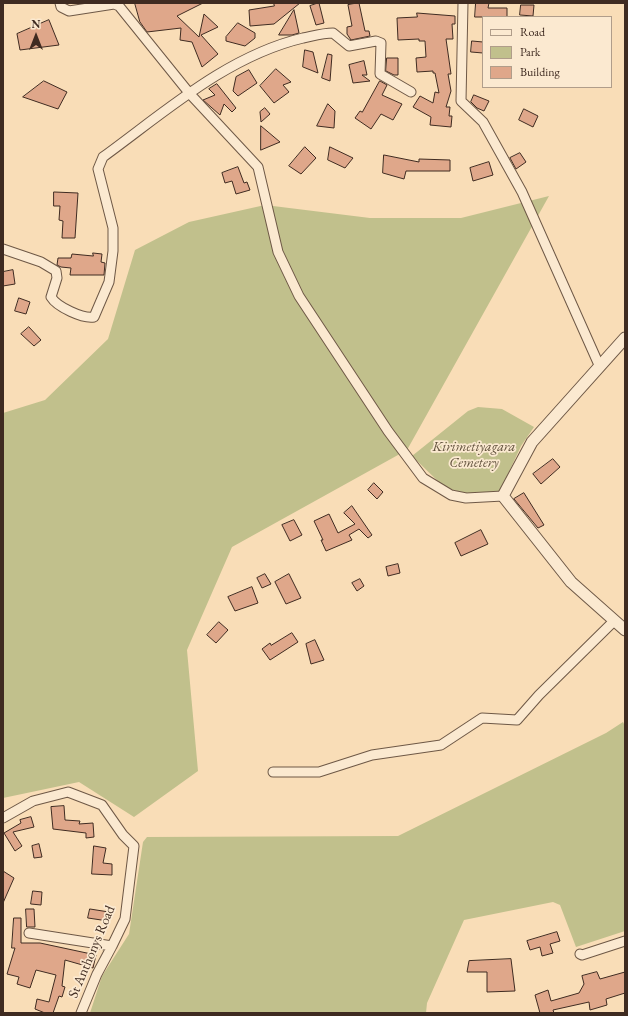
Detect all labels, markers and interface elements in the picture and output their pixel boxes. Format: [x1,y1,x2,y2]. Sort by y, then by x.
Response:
north arrow [16,16,56,56]
legend [482,16,612,88]
text: N [32,17,40,31]
text: Road [520,24,545,40]
text: Park [520,44,540,60]
text: Building [520,64,560,80]
park label: Kirimetiyagara Cemetery [433,439,515,472]
street label: St Anthonys Road [65,903,119,1001]

